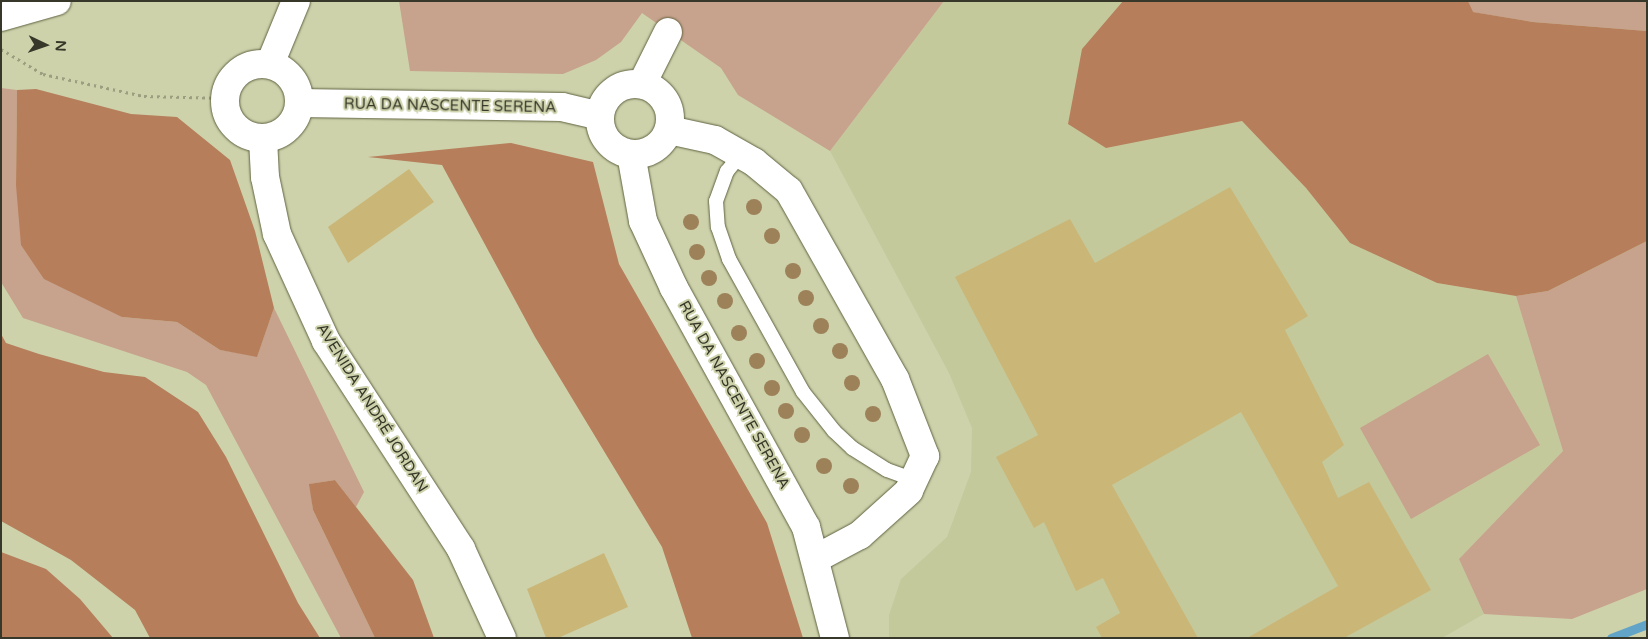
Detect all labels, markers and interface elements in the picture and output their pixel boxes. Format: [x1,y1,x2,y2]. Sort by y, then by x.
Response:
north arrow [20,20,70,70]
text: N [52,40,69,52]
street label: RUA DA NASCENTE SERENA [344,95,556,117]
street label: RUA DA NASCENTE SERENA [675,298,793,492]
street label: AVENIDA ANDRÉ JORDAN [313,320,431,496]

